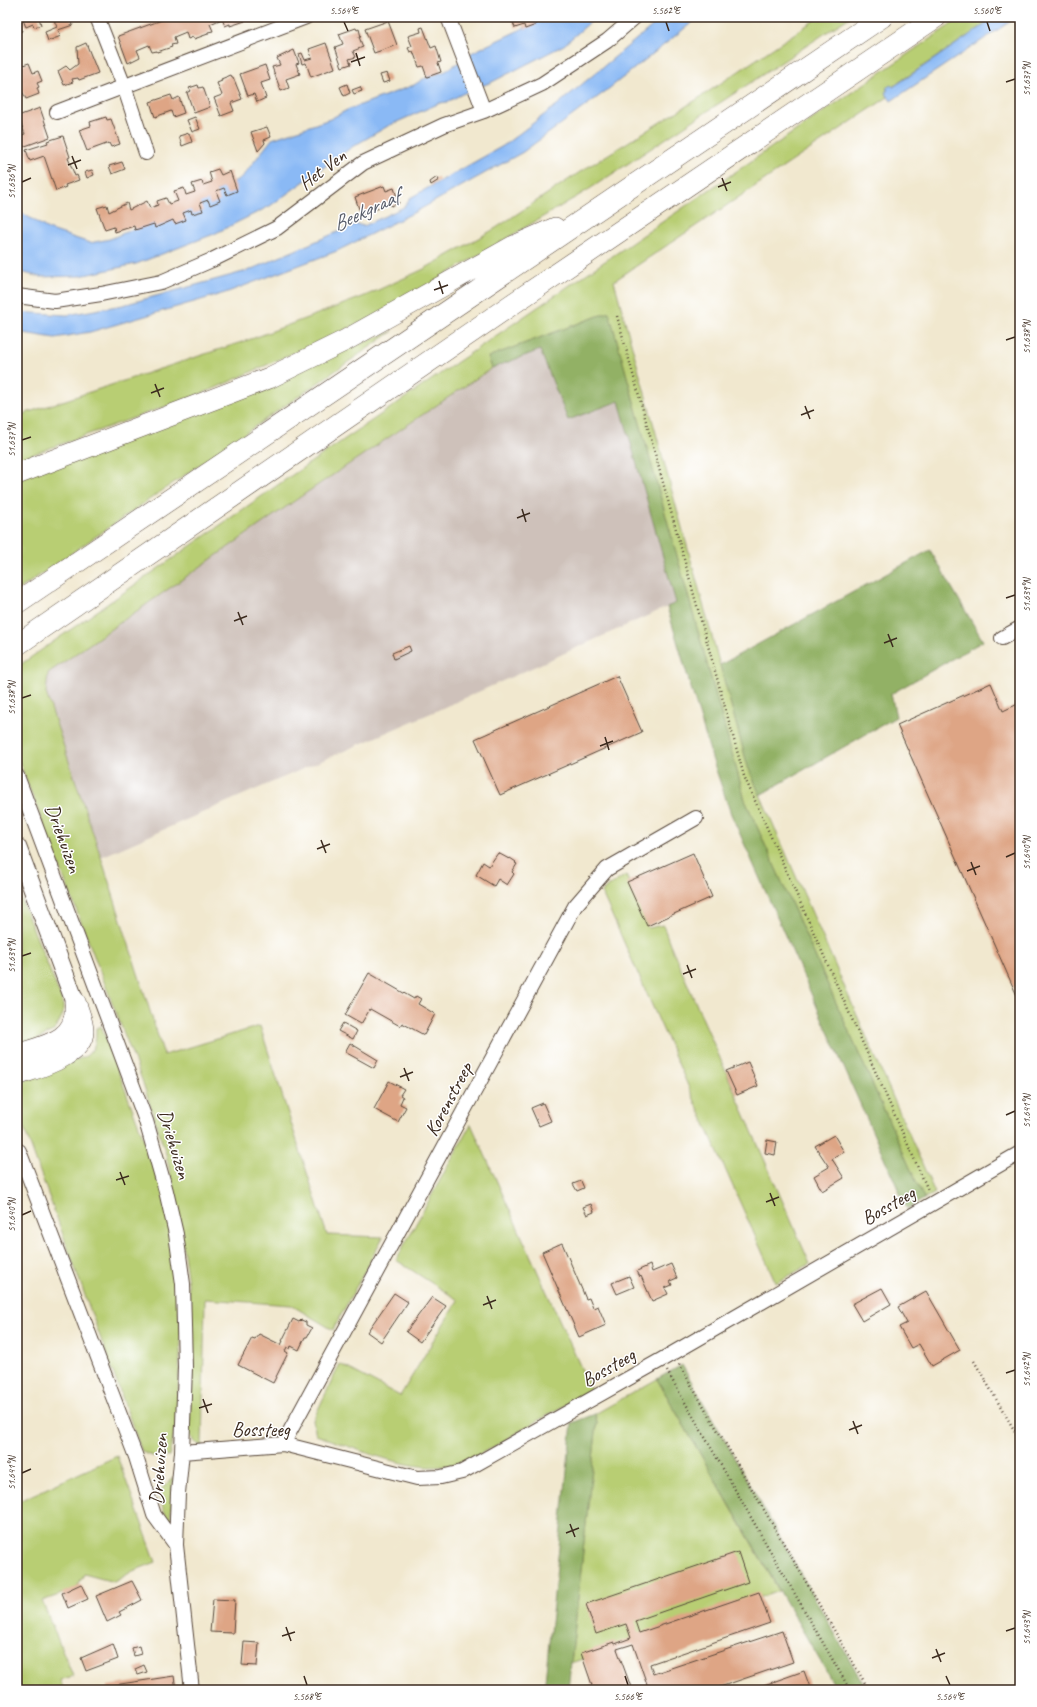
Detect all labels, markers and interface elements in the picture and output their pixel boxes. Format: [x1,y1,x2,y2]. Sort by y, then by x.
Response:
text: 5.564°E [330,4,360,17]
text: 5.562°E [652,4,682,17]
text: 5.560°E [973,4,1003,17]
text: 51.637°N [1020,60,1033,96]
street label: Het Ven [293,143,352,196]
text: 51.636°N [5,163,18,199]
water label: Beekgraaf [328,180,411,237]
text: 51.638°N [1020,318,1033,354]
text: 51.637°N [5,421,18,457]
text: 51.639°N [1020,576,1033,612]
text: 51.638°N [5,679,18,715]
street label: Driehuizen [40,800,88,877]
text: 51.640°N [1020,834,1033,870]
text: 51.639°N [5,937,18,973]
street label: Korenstreep [419,1057,479,1140]
text: 51.641°N [1020,1092,1033,1128]
street label: Driehuizen [152,1106,197,1183]
street label: Bossteeg [857,1180,920,1231]
text: 51.640°N [5,1196,18,1232]
street label: Bossteeg [577,1342,640,1393]
text: 51.642°N [1020,1351,1033,1387]
street label: Bossteeg [232,1417,291,1442]
street label: Driehuizen [144,1432,174,1505]
text: 51.641°N [5,1454,18,1490]
text: 51.643°N [1020,1609,1033,1645]
text: 5.568°E [293,1690,323,1703]
text: 5.566°E [614,1690,644,1703]
text: 5.564°E [936,1690,966,1703]

